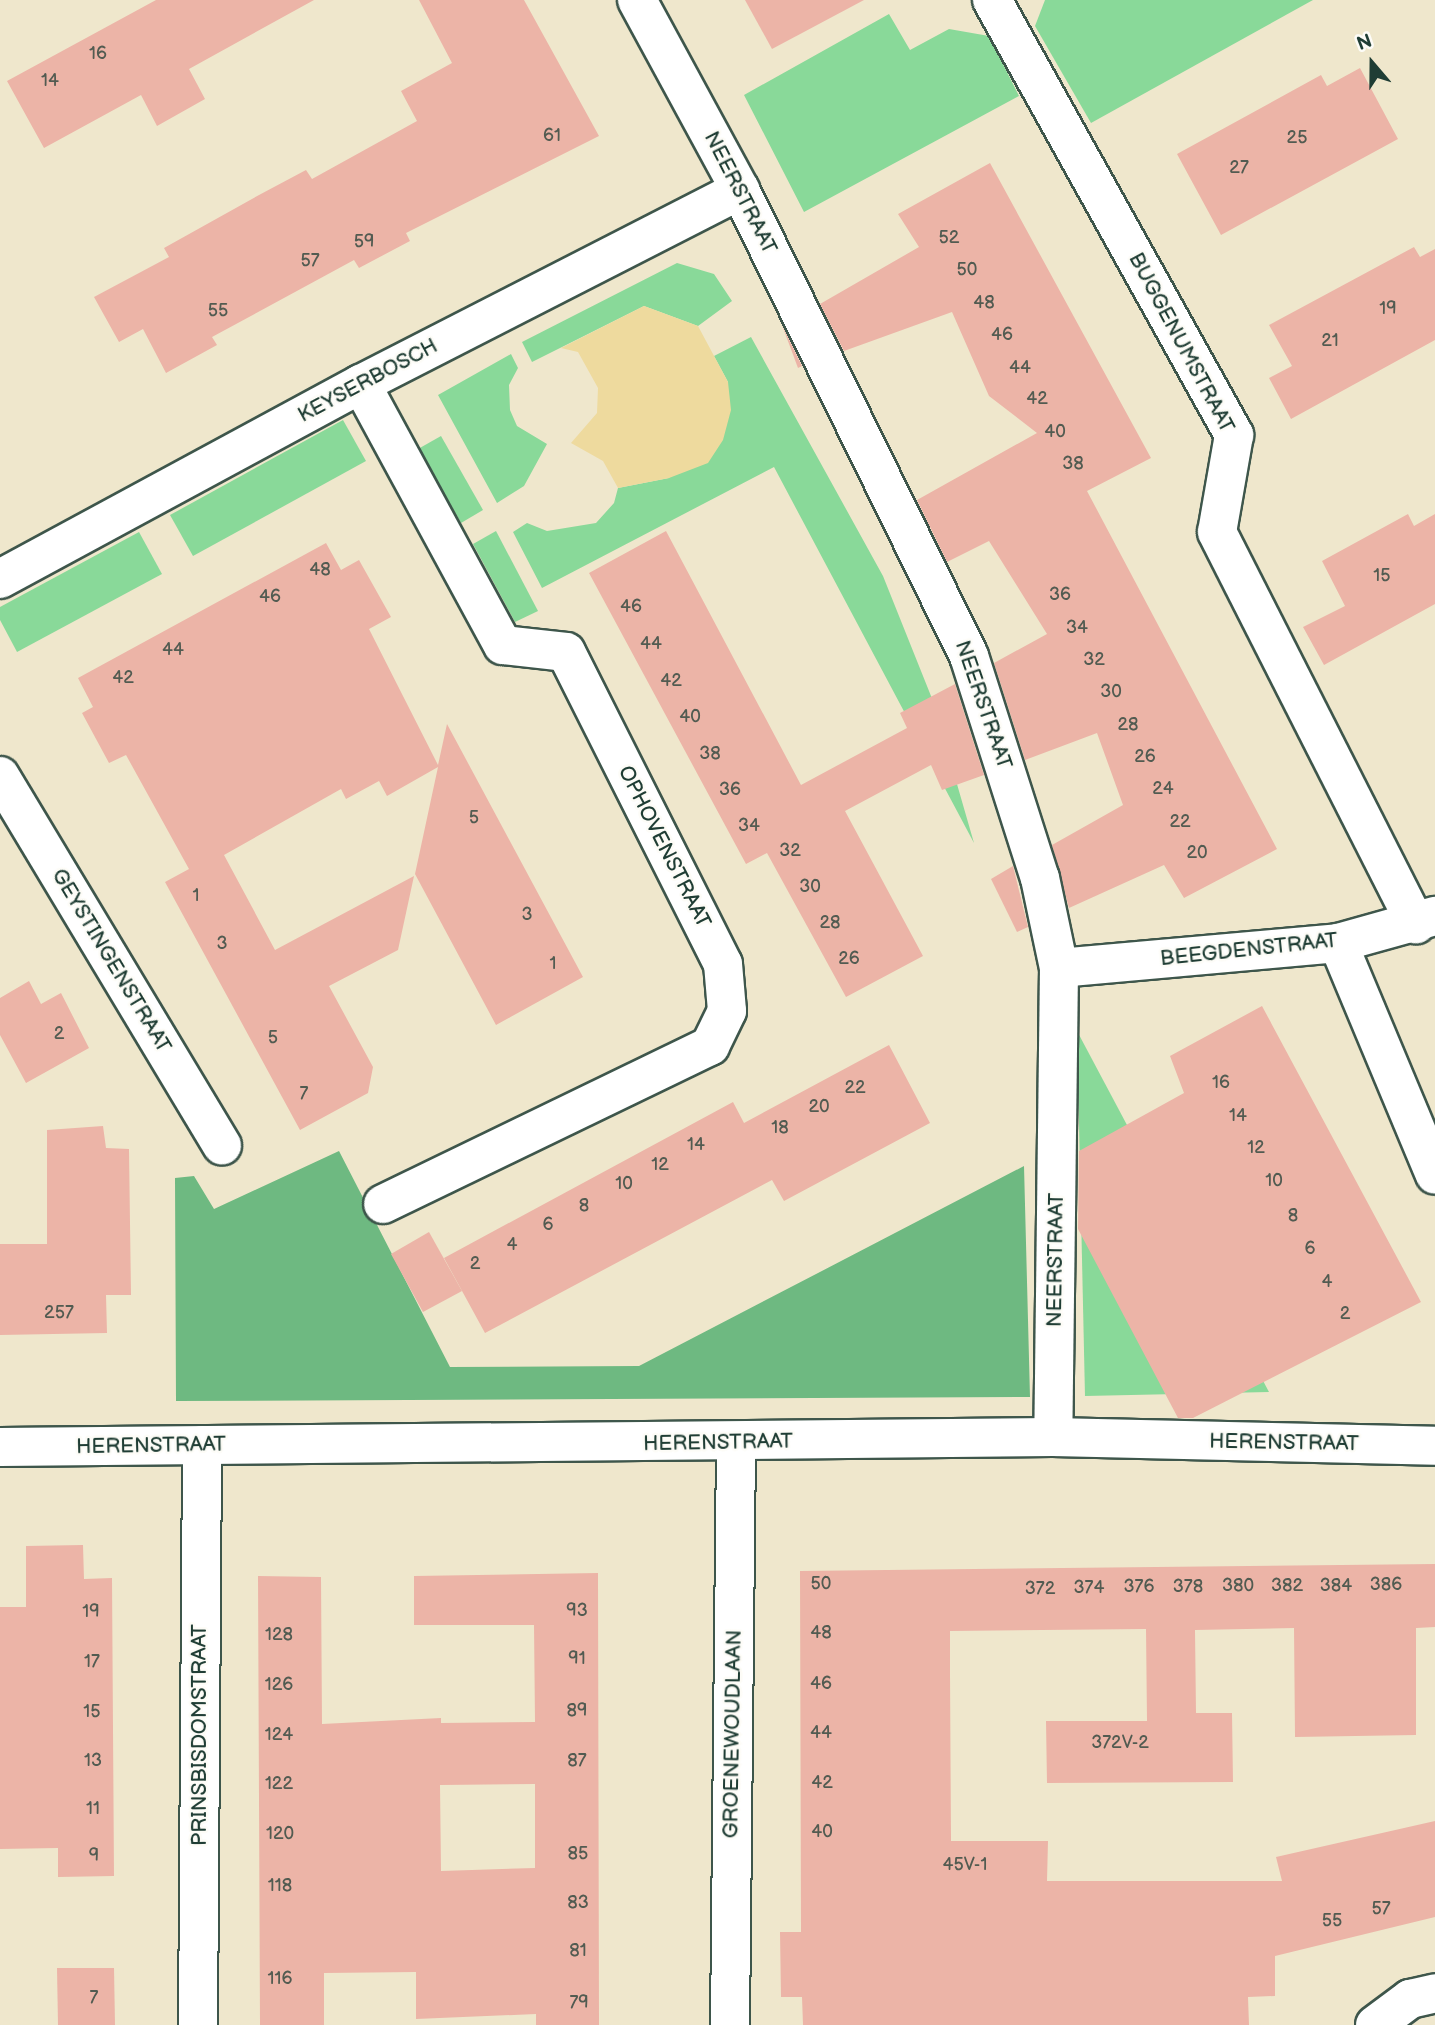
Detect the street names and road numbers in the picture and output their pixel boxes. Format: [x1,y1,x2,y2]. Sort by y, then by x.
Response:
street label: NEERSTRAAT [698,127,782,259]
street label: BUGGENUMSTRAAT [1123,249,1239,437]
street label: KEYSERBOSCH [294,334,442,428]
street label: NEERSTRAAT [949,637,1017,773]
street label: OPHOVENSTRAAT [612,762,716,932]
street label: GEYSTINGENSTRAAT [46,864,176,1058]
street label: BEEGDENSTRAAT [1159,928,1339,972]
street label: NEERSTRAAT [1042,1193,1070,1327]
street label: HERENSTRAAT [643,1429,793,1457]
street label: HERENSTRAAT [1209,1429,1359,1457]
street label: HERENSTRAAT [76,1432,226,1460]
street label: PRINSBISDOMSTRAAT [187,1624,213,1846]
street label: GROENEWOUDLAAN [719,1629,747,1839]

